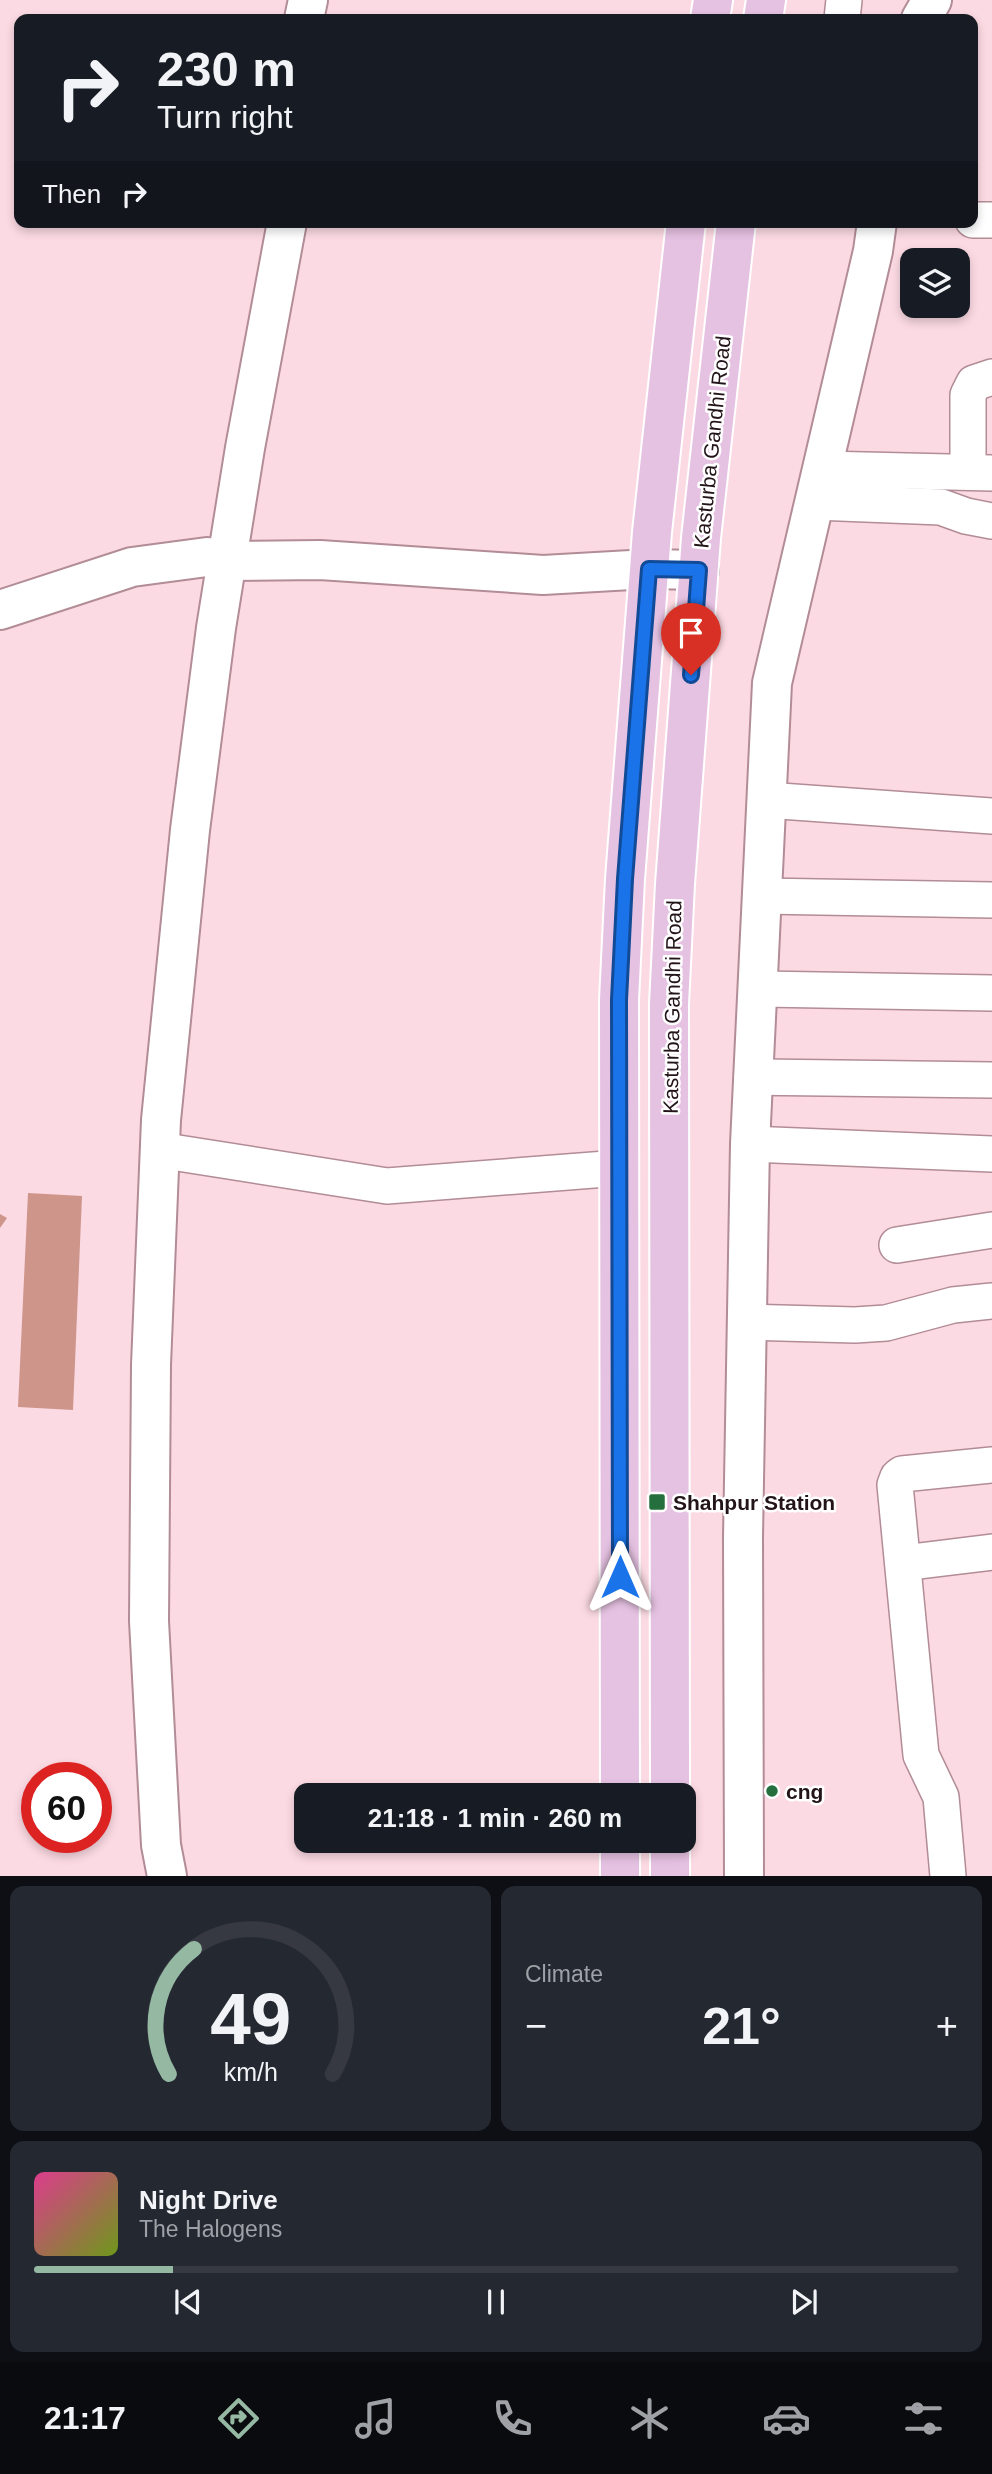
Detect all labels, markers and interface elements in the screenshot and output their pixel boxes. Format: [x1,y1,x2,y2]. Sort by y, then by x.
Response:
icon: right [42,42,133,133]
text: 230 m [157,42,296,96]
text: Turn right [157,99,293,135]
icon: right [115,175,153,213]
text: Then [42,179,101,209]
map controls [900,248,970,318]
button: layers [900,248,970,318]
street label: Kasturba Gandhi Road [689,335,735,549]
pin [661,603,721,675]
icon: arrive [672,614,710,652]
street label: Kasturba Gandhi Road [659,900,685,1114]
place label: Shahpur Station [673,1491,835,1514]
marker: Shahpur Station [647,1492,667,1512]
position arrow [583,1540,657,1614]
speed limit sign: 60 [21,1762,112,1853]
place label: cng [786,1780,823,1803]
marker: cng [764,1783,780,1799]
text: 21:18 · 1 min · 260 m [368,1803,622,1833]
text: Climate [525,1961,603,1987]
text: 49 [210,1979,291,2060]
text: 21° [702,1997,781,2055]
text: − [525,2005,547,2047]
text: + [936,2005,958,2047]
text: km/h [223,2058,278,2086]
text: Night Drive [139,2185,278,2215]
text: The Halogens [139,2216,282,2242]
icon: previous [169,2283,207,2321]
icon: pause [477,2283,515,2321]
icon: next [785,2283,823,2321]
icon: directions [214,2394,263,2443]
icon: music [351,2394,400,2443]
icon: phone [488,2394,537,2443]
icon: climate [625,2394,674,2443]
icon: car [762,2394,811,2443]
icon: filters [899,2394,948,2443]
text: 21:17 [44,2400,126,2436]

